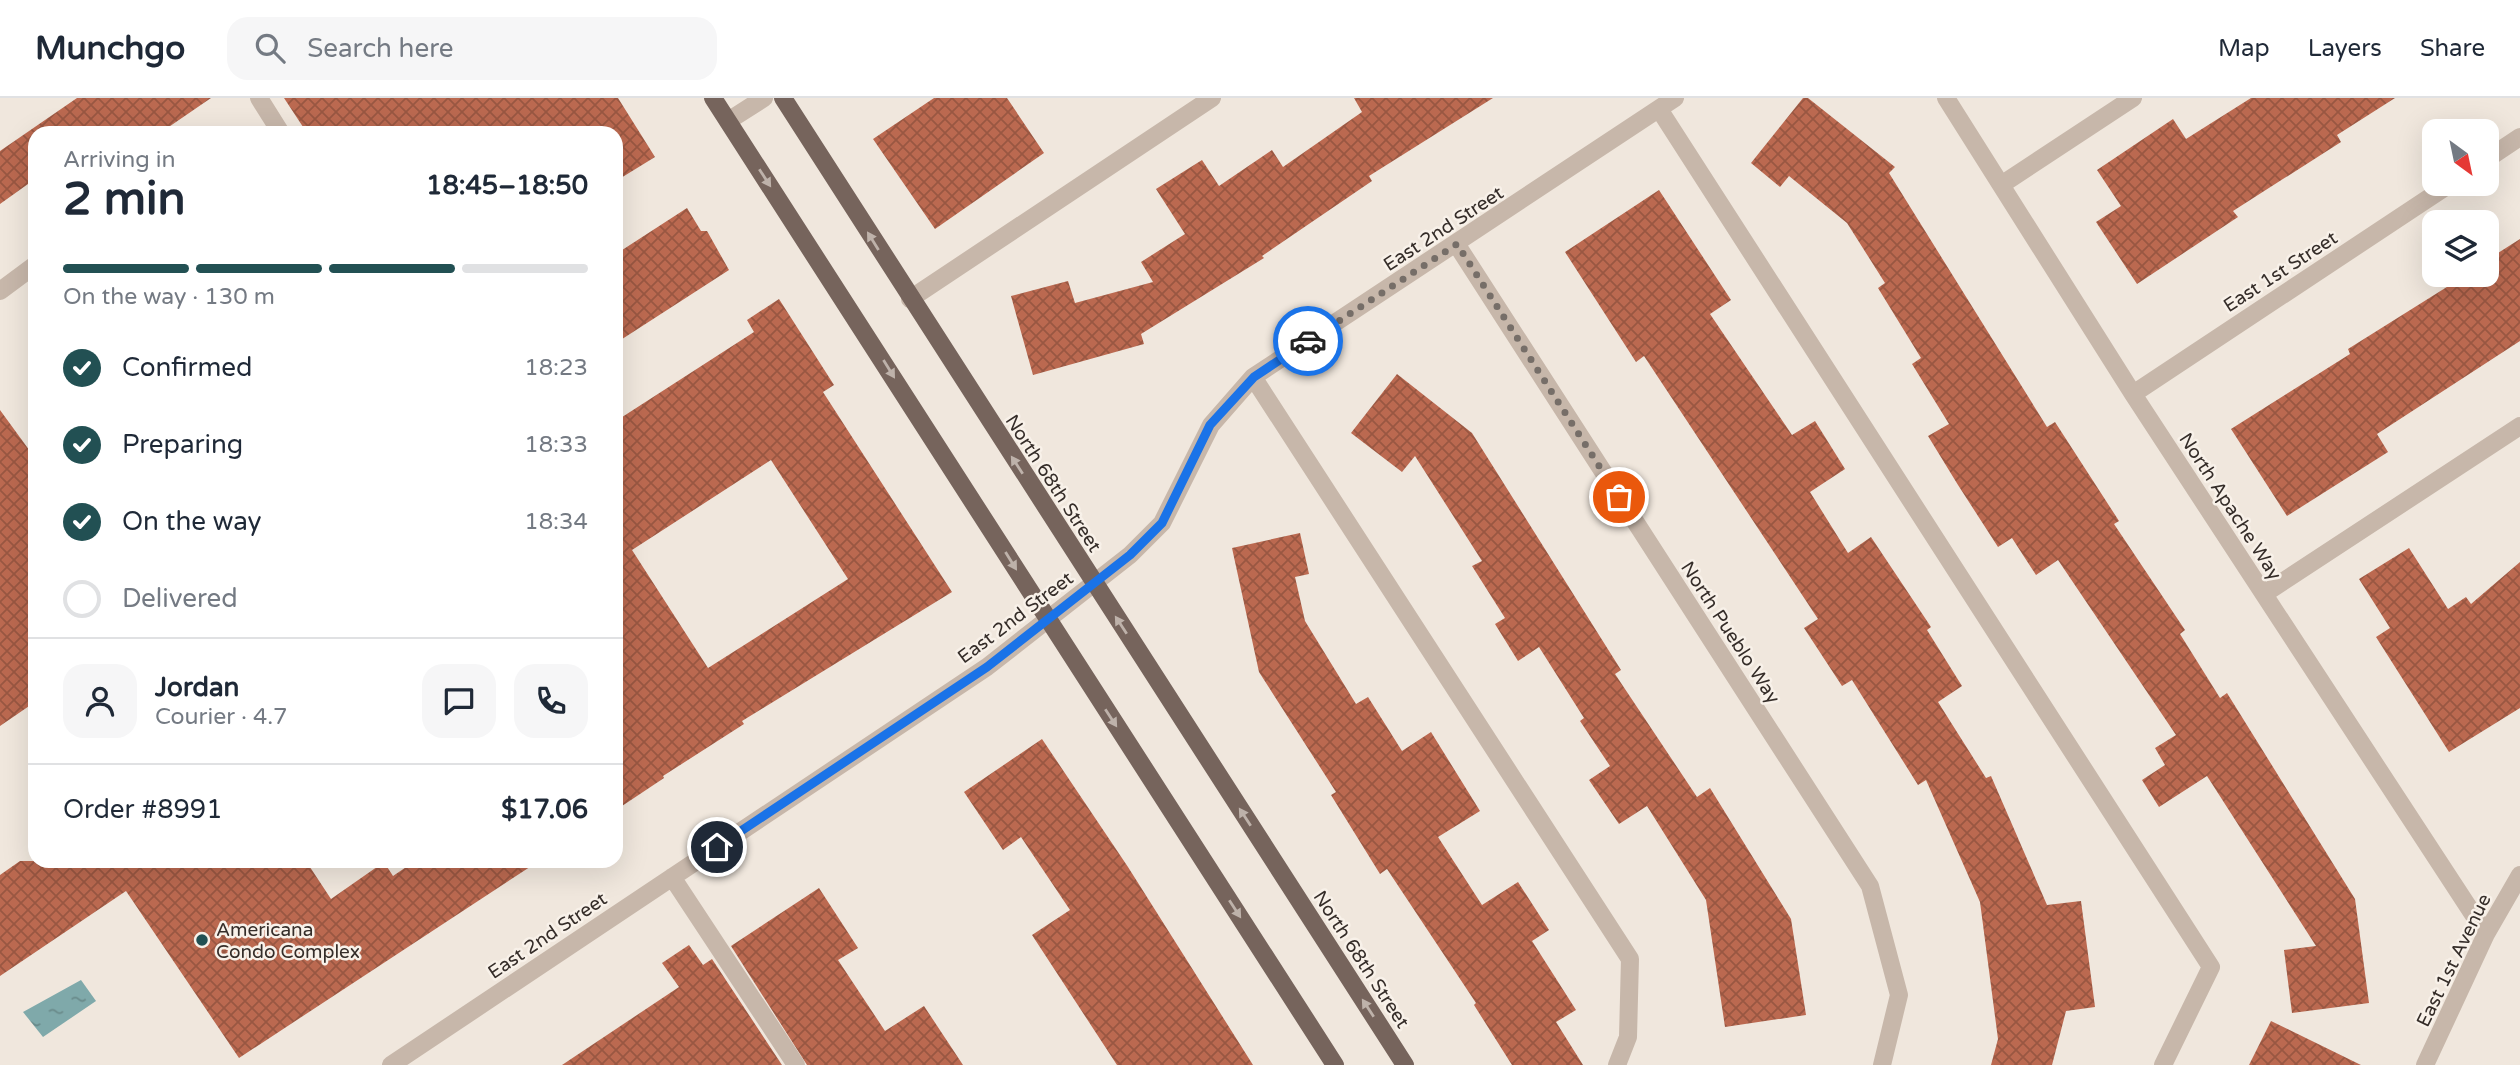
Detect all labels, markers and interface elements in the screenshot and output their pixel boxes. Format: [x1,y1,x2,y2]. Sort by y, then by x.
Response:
search box [227,17,717,80]
text: Munchgo [35,29,185,68]
icon: search [251,29,289,67]
text: Search here [307,33,453,64]
text: Map [2218,34,2270,63]
text: Layers [2308,34,2382,63]
text: Share [2420,34,2485,63]
north arrow [2422,119,2499,196]
map controls [2422,119,2499,287]
text: Arriving in [63,146,176,174]
one-way arrow [758,169,771,188]
text: 18:45–18:50 [426,170,588,201]
text: 2 min [63,172,186,227]
street label: East 2nd Street [1379,182,1508,276]
button: layers [2422,210,2499,287]
street label: East 1st Street [2219,227,2342,317]
one-way arrow [867,232,880,251]
text: On the way · 130 m [63,283,275,311]
courier [1273,306,1343,376]
icon: car [1289,322,1327,360]
icon: check [63,349,101,387]
text: Confirmed [122,352,252,383]
text: 18:23 [524,354,588,382]
one-way arrow [882,360,895,379]
street label: North 68th Street [1000,411,1106,556]
icon: check [63,426,101,464]
text: Preparing [122,429,243,460]
street label: North Apache Way [2174,429,2286,584]
text: 18:33 [524,431,588,459]
one-way arrow [1011,455,1024,474]
pin [1589,467,1649,527]
icon: bag [1600,478,1638,516]
icon: check [63,503,101,541]
text: On the way [122,506,262,537]
text: 18:34 [524,508,588,536]
one-way arrow [1004,552,1017,571]
street label: North Pueblo Way [1676,557,1784,708]
street label: East 2nd Street [954,567,1078,668]
text: Delivered [122,583,238,614]
one-way arrow [1115,616,1128,635]
button: person [63,664,137,738]
button: chat [422,664,496,738]
button: phone [514,664,588,738]
text: Jordan [155,672,239,703]
text: Courier · 4.7 [155,703,288,731]
one-way arrow [1105,709,1118,728]
text: Order #8991 [63,794,223,825]
text: $17.06 [501,794,588,825]
one-way arrow [1239,807,1252,826]
pin [687,817,747,877]
icon: home [698,828,736,866]
street label: North 68th Street [1308,887,1414,1032]
street label: East 2nd Street [484,888,611,984]
street label: East 1st Avenue [2412,890,2496,1030]
one-way arrow [1228,900,1241,919]
place label: Americana Condo Complex [216,919,360,963]
marker: Americana Condo Complex [194,932,210,948]
one-way arrow [1362,998,1375,1017]

